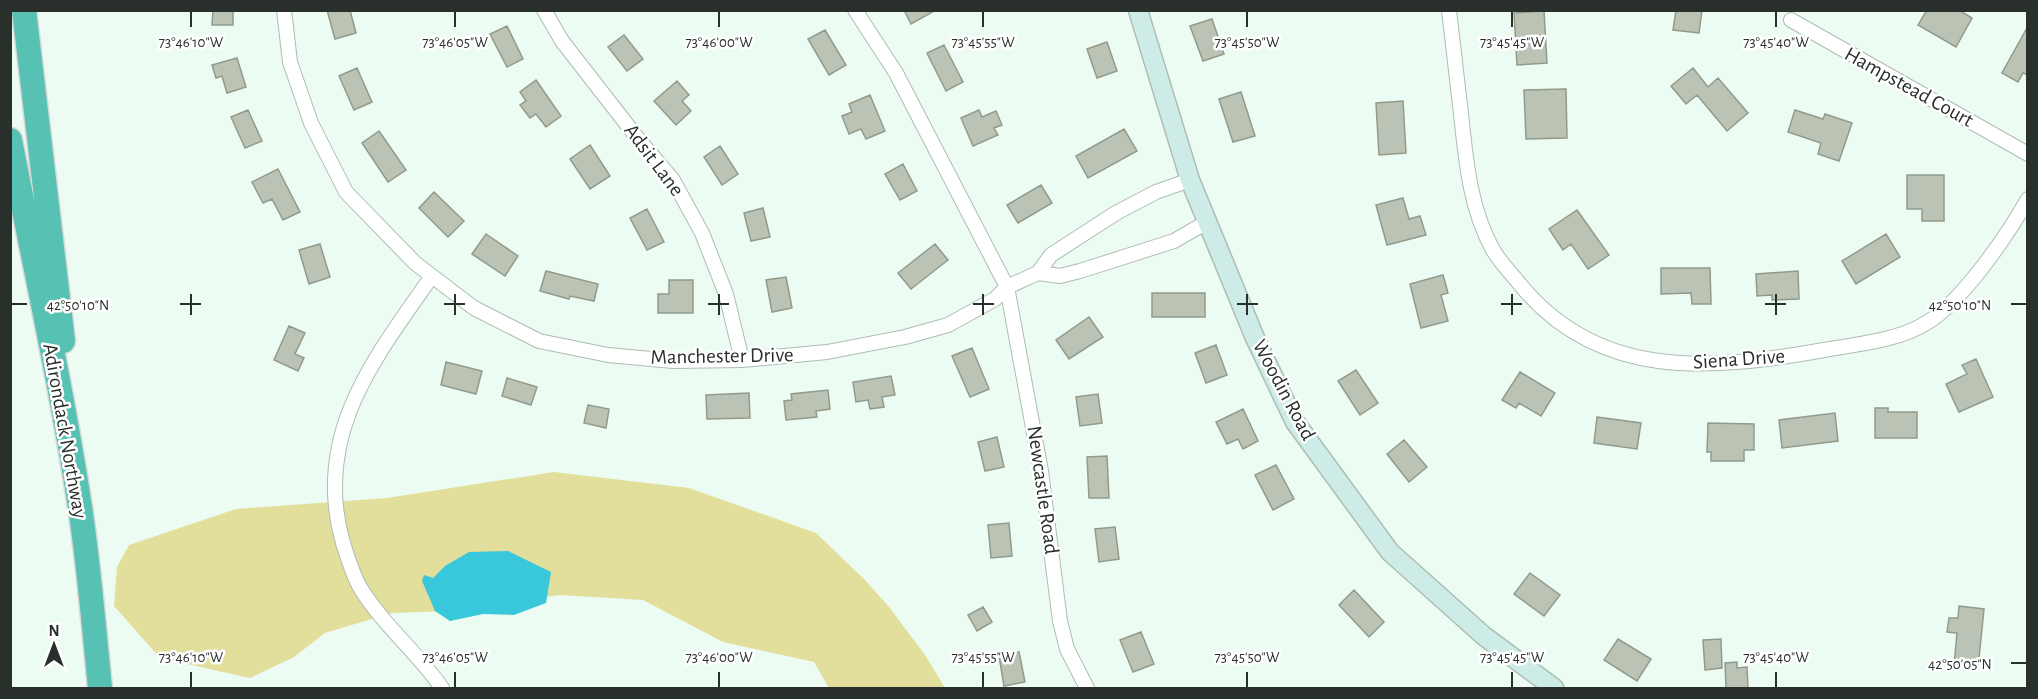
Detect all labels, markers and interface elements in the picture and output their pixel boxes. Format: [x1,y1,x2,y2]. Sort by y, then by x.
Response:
text: 73°46'10"W [159,35,224,50]
text: 73°46'05"W [422,35,488,50]
text: 73°46'00"W [685,35,753,50]
text: 73°45'55"W [951,35,1015,50]
text: 73°45'50"W [1215,35,1280,50]
text: 73°45'45"W [1480,35,1545,50]
text: 73°45'40"W [1743,35,1809,50]
street label: Hampstead Court [1841,43,1977,131]
street label: Adsit Lane [620,120,688,200]
text: 42°50'10"N [47,298,109,313]
text: 42°50'10"N [1929,298,1991,313]
street label: Woodin Road [1249,336,1319,444]
street label: Adirondack Northway [39,342,91,520]
street label: Manchester Drive [650,344,794,368]
street label: Siena Drive [1692,345,1786,373]
street label: Newcastle Road [1024,424,1062,556]
north arrow [24,615,84,675]
text: N [48,623,60,639]
text: 73°46'10"W [159,650,224,665]
text: 73°46'05"W [422,650,488,665]
text: 73°46'00"W [685,650,753,665]
text: 73°45'55"W [951,650,1015,665]
text: 73°45'50"W [1215,650,1280,665]
text: 73°45'45"W [1480,650,1545,665]
text: 73°45'40"W [1743,650,1809,665]
text: 42°50'05"N [1928,657,1992,672]

